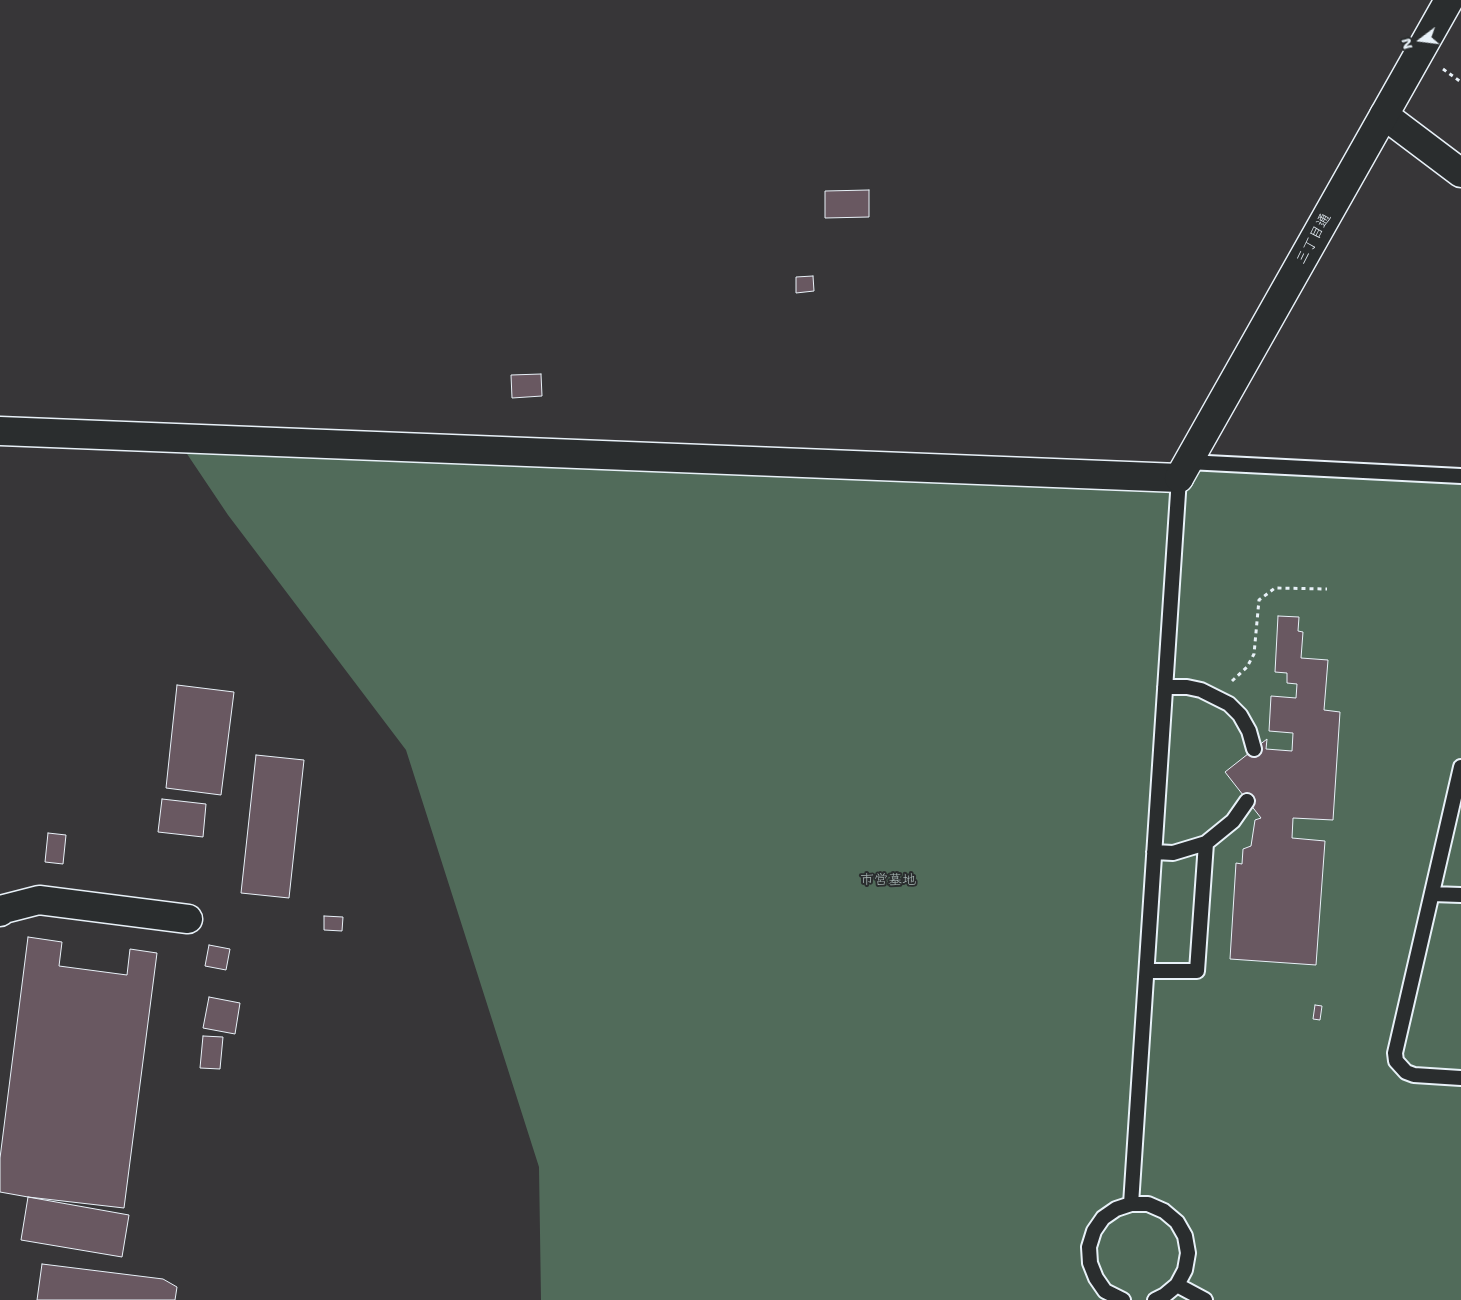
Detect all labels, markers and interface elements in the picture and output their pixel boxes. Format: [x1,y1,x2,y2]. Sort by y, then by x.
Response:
north arrow [1396,15,1446,65]
text: N [1396,36,1417,52]
street label: 三丁目通 [1293,210,1335,268]
park label: 市営墓地 [860,872,916,888]

